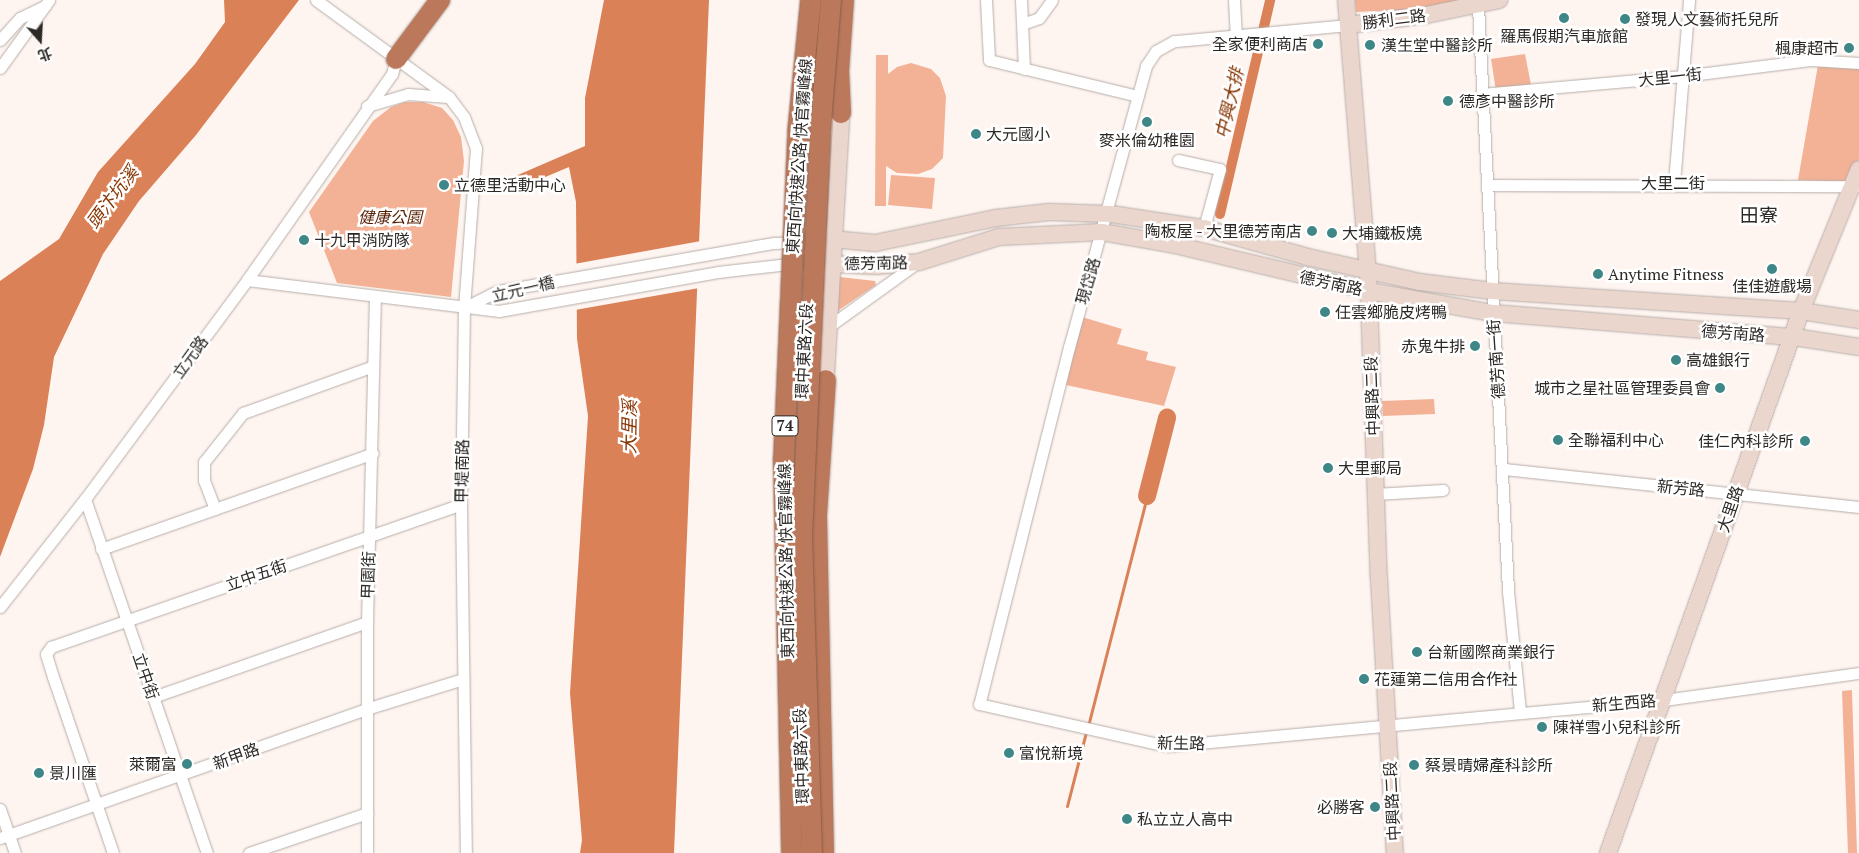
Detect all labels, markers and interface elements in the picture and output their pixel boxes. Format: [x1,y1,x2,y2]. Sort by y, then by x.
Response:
street label: 勝利二路 [1361,6,1427,32]
place label: 發現人文藝術托兒所 [1635,9,1779,29]
marker: 羅馬假期汽車旅館 [1558,12,1570,24]
marker: 發現人文藝術托兒所 [1619,13,1631,25]
north arrow [15,15,65,65]
place label: 羅馬假期汽車旅館 [1500,26,1628,46]
place label: 全家便利商店 [1212,34,1308,54]
place label: 漢生堂中醫診所 [1381,35,1493,55]
marker: 全家便利商店 [1312,38,1324,50]
marker: 漢生堂中醫診所 [1363,38,1377,52]
place label: 楓康超市 [1775,38,1839,58]
marker: 楓康超市 [1843,42,1855,54]
text: 北 [35,43,55,66]
street label: 東西向快速公路 快官霧峰線 [783,58,815,254]
street label: 大里一街 [1637,64,1703,90]
water label: 中興大排 [1210,65,1248,141]
place label: 德彥中醫診所 [1459,91,1555,111]
marker: 德彥中醫診所 [1441,94,1455,108]
marker: 麥米倫幼稚園 [1141,116,1153,128]
place label: 大元國小 [986,124,1050,144]
marker: 大元國小 [970,128,982,140]
place label: 麥米倫幼稚園 [1099,130,1195,150]
water label: 頭汴坑溪 [82,162,142,232]
street label: 大里二街 [1641,173,1705,193]
place label: 立德里活動中心 [454,175,566,195]
marker: 立德里活動中心 [438,179,450,191]
district label: 田寮 [1740,204,1778,226]
park label: 健康公園 [358,207,422,227]
place label: 陶板屋 - 大里德芳南店 [1143,221,1302,241]
place label: 大埔鐵板燒 [1342,223,1422,243]
marker: 陶板屋 - 大里德芳南店 [1306,225,1318,237]
marker: 大埔鐵板燒 [1326,227,1338,239]
place label: 十九甲消防隊 [314,230,410,250]
marker: 十九甲消防隊 [298,234,310,246]
street label: 德芳南路 [844,253,908,273]
street label: 現岱路 [1072,255,1104,307]
marker: 佳佳遊戲場 [1766,263,1778,275]
place label: Anytime Fitness [1608,264,1724,284]
street label: 德芳南路 [1298,267,1364,299]
marker: Anytime Fitness [1592,268,1604,280]
street label: 立元一橋 [490,272,556,306]
place label: 佳佳遊戲場 [1732,276,1812,296]
place label: 任雲鄉脆皮烤鴨 [1335,302,1447,322]
street label: 環中東路六段 [792,303,816,399]
marker: 任雲鄉脆皮烤鴨 [1319,306,1331,318]
street label: 德芳南一街 [1484,318,1508,400]
street label: 德芳南路 [1700,321,1766,345]
street label: 立元路 [168,332,212,382]
place label: 赤鬼牛排 [1401,336,1465,356]
marker: 赤鬼牛排 [1469,340,1481,352]
place label: 高雄銀行 [1686,350,1750,370]
marker: 高雄銀行 [1670,354,1682,366]
street label: 中興路二段 [1361,356,1383,436]
place label: 城市之星社區管理委員會 [1534,378,1710,398]
marker: 城市之星社區管理委員會 [1714,382,1726,394]
water label: 大里溪 [618,400,640,454]
road number: 74 [771,414,799,438]
place label: 全聯福利中心 [1568,430,1664,450]
place label: 佳仁內科診所 [1698,431,1794,451]
marker: 全聯福利中心 [1552,434,1564,446]
marker: 佳仁內科診所 [1798,434,1812,448]
street label: 甲堤南路 [452,439,472,503]
place label: 大里郵局 [1338,458,1402,478]
marker: 大里郵局 [1322,462,1334,474]
street label: 東西向快速公路 快官霧峰線 [775,463,797,659]
street label: 新芳路 [1656,476,1706,500]
street label: 大里路 [1713,483,1747,535]
street label: 甲園街 [358,551,378,599]
street label: 立中五街 [223,556,289,594]
place label: 台新國際商業銀行 [1427,642,1555,662]
marker: 台新國際商業銀行 [1411,646,1423,658]
street label: 立中街 [129,650,163,702]
place label: 花蓮第二信用合作社 [1374,669,1518,689]
marker: 花蓮第二信用合作社 [1358,673,1370,685]
street label: 新生西路 [1591,691,1657,715]
street label: 環中東路六段 [790,708,812,804]
place label: 陳祥雪小兒科診所 [1553,717,1681,737]
marker: 陳祥雪小兒科診所 [1535,720,1549,734]
street label: 新生路 [1157,733,1205,753]
street label: 新甲路 [210,739,262,773]
place label: 富悅新境 [1019,743,1083,763]
marker: 富悅新境 [1003,747,1015,759]
place label: 萊爾富 [129,754,177,774]
place label: 蔡景晴婦產科診所 [1425,755,1553,775]
marker: 萊爾富 [181,758,193,770]
marker: 蔡景晴婦產科診所 [1407,758,1421,772]
street label: 中興路二段 [1380,761,1404,841]
place label: 景川匯 [49,763,97,783]
marker: 景川匯 [33,767,45,779]
place label: 必勝客 [1317,797,1365,817]
marker: 必勝客 [1369,801,1381,813]
place label: 私立立人高中 [1137,809,1233,829]
marker: 私立立人高中 [1121,813,1133,825]

